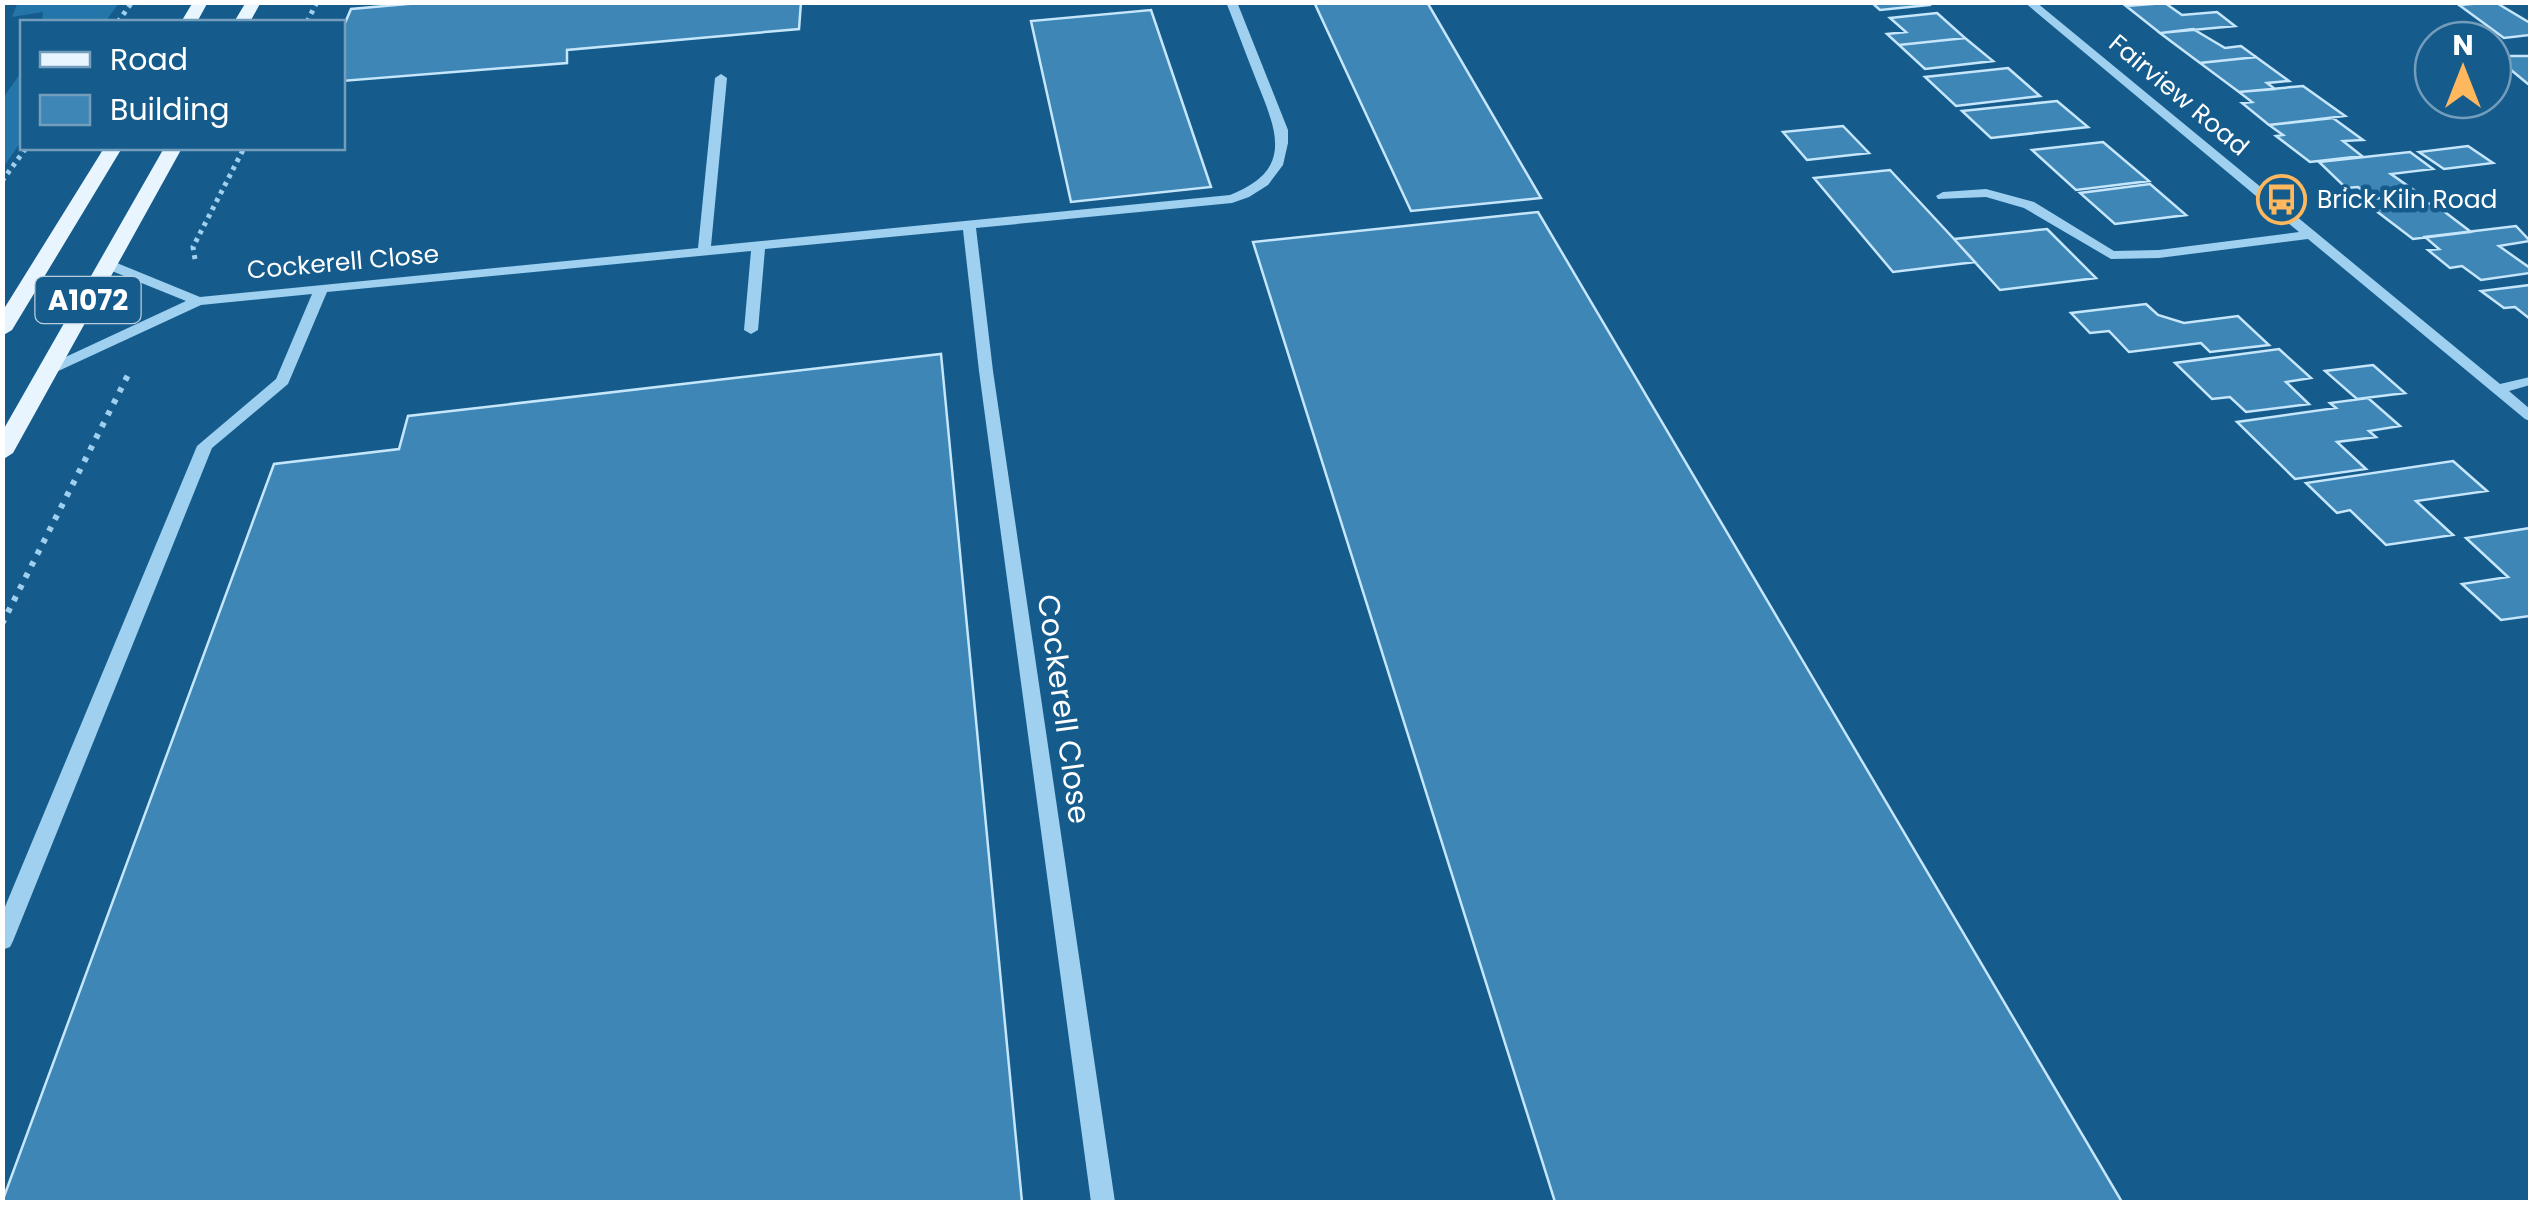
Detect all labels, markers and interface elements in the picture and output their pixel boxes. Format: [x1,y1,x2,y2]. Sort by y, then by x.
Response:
legend [20,20,345,150]
north arrow [2413,20,2513,120]
street label: Fairview Road [2102,26,2256,164]
text: N [2452,26,2474,65]
text: Road [110,38,188,81]
text: Building [110,88,230,131]
bus stop icon: Brick Kiln Road [2256,173,2308,225]
place label: Brick Kiln Road [2317,182,2497,217]
street label: Cockerell Close [246,236,440,288]
road number: A1072 [36,277,140,323]
street label: Cockerell Close [1027,592,1101,826]

